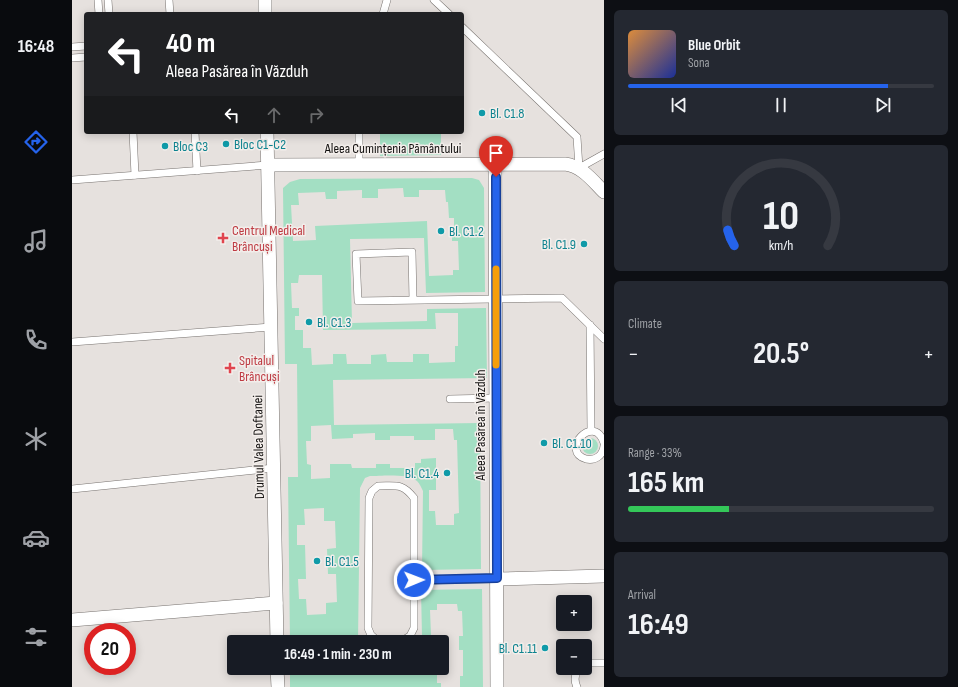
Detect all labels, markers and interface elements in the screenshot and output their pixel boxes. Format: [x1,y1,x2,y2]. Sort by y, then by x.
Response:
text: 40 m [166,27,215,60]
icon: left [100,28,152,80]
text: 16:48 [18,36,54,57]
text: Blue Orbit [688,36,740,55]
text: Sona [688,55,710,71]
text: Aleea Pasărea în Văzduh [166,61,308,82]
icon: previous [668,94,690,116]
icon: pause [770,94,792,116]
icon: next [872,94,894,116]
icon: left [221,104,243,126]
icon: ahead [263,104,285,126]
icon: right [305,104,327,126]
place label: Bl. C1.8 [490,105,525,122]
marker: Bl. C1.8 [477,108,487,118]
icon: directions [22,128,50,156]
place label: Bloc C1-C2 [234,136,286,153]
pin [479,136,513,177]
place label: Bloc C3 [173,138,208,155]
marker: Bloc C1-C2 [221,139,231,149]
street label: Aleea Cumințenia Pământului [324,140,461,157]
marker: Bloc C3 [160,141,170,151]
icon: arrive [485,142,507,164]
text: 10 [763,192,799,241]
place label: Centrul Medical Brâncuși [232,222,305,255]
place label: Bl. C1.2 [449,223,484,240]
marker: Bl. C1.2 [436,226,446,236]
icon: music [22,227,50,255]
marker: Centrul Medical Brâncuși [217,232,229,244]
place label: Bl. C1.9 [542,236,576,253]
text: km/h [769,237,793,254]
marker: Bl. C1.9 [579,239,589,249]
place label: Bl. C1.3 [317,314,351,331]
text: Climate [628,316,662,332]
marker: Bl. C1.3 [304,317,314,327]
icon: phone [22,326,50,354]
text: 20.5° [753,336,809,372]
text: − [628,341,639,368]
text: + [923,341,934,368]
place label: Spitalul Brâncuși [239,352,280,385]
marker: Spitalul Brâncuși [224,362,236,374]
street label: Aleea Pasărea în Văzduh [472,370,489,481]
street label: Drumul Valea Doftanei [249,395,268,499]
icon: climate [22,425,50,453]
place label: Bl. C1.10 [552,435,592,452]
marker: Bl. C1.10 [539,438,549,448]
text: Range · 33% [628,445,682,461]
place label: Bl. C1.4 [405,465,439,482]
text: 165 km [628,465,704,501]
marker: Bl. C1.4 [442,468,452,478]
icon: car [22,524,50,552]
place label: Bl. C1.5 [325,553,359,570]
marker: Bl. C1.5 [312,556,322,566]
position arrow [393,559,435,601]
text: Arrival [628,587,656,603]
map controls [556,595,592,675]
button: + [556,595,592,631]
text: 16:49 [628,607,689,643]
icon: filters [22,623,50,651]
speed limit sign: 20 [84,623,136,675]
button: − [556,639,592,675]
place label: Bl. C1.11 [499,640,537,657]
marker: Bl. C1.11 [540,643,550,653]
text: 16:49 · 1 min · 230 m [284,645,392,664]

